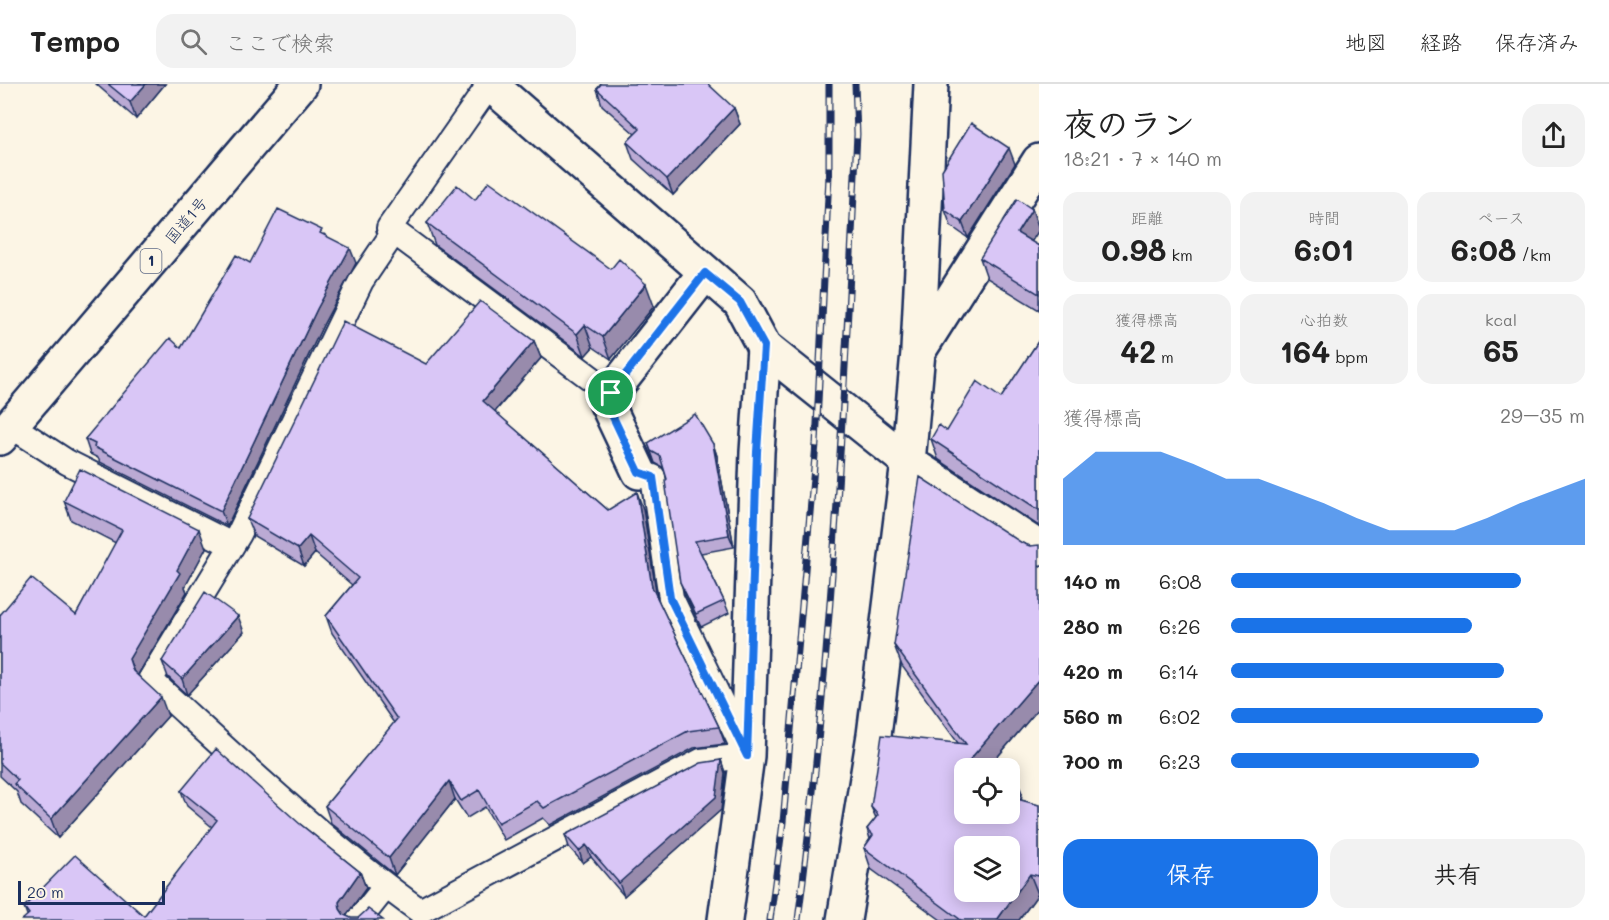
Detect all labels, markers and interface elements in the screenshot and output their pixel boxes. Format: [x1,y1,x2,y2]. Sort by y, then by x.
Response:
search box [156,14,576,68]
text: Tempo [30,23,120,59]
icon: search [177,25,210,58]
text: ここで検索 [225,28,335,57]
text: 地図 [1345,28,1387,55]
text: 経路 [1420,28,1462,55]
text: 保存済み [1495,28,1579,55]
text: 夜のラン [1063,101,1195,144]
button: share [1522,104,1585,167]
text: 18:21 · 7 × 140 m [1063,145,1222,171]
street label: 国道1号 [160,192,211,248]
text: 距離 [1131,207,1163,228]
text: 時間 [1308,207,1340,228]
text: ペース [1477,207,1525,228]
text: 0.98 [1101,229,1166,269]
text: 6:01 [1294,229,1354,269]
text: 6:08 [1451,229,1516,269]
text: km [1166,244,1193,265]
text: /km [1516,244,1551,265]
road number: 1 [140,249,162,273]
text: 獲得標高 [1115,309,1179,330]
text: 心拍数 [1300,309,1348,330]
text: kcal [1485,309,1517,330]
text: 65 [1483,330,1519,370]
text: 42 [1120,331,1156,371]
text: 164 [1280,331,1330,371]
text: m [1156,346,1174,367]
text: bpm [1330,346,1368,367]
pin [585,367,636,418]
icon: arrive [594,376,627,409]
text: 29–35 m [1500,402,1585,428]
text: 獲得標高 [1063,404,1143,430]
text: 140 m [1063,568,1120,594]
text: 6:08 [1159,568,1202,594]
text: 280 m [1063,613,1123,639]
text: 6:26 [1159,613,1201,639]
text: 420 m [1063,658,1123,684]
text: 6:14 [1159,658,1198,684]
text: 560 m [1063,703,1123,729]
text: 6:02 [1159,703,1201,729]
text: 700 m [1063,748,1123,774]
text: 6:23 [1159,748,1200,774]
map controls [954,758,1020,902]
button: locate [954,758,1020,824]
button: layers [954,836,1020,902]
button: 保存 [1063,839,1318,908]
button: 共有 [1330,839,1585,908]
scale bar [18,878,165,906]
text: 20 m [27,881,64,902]

